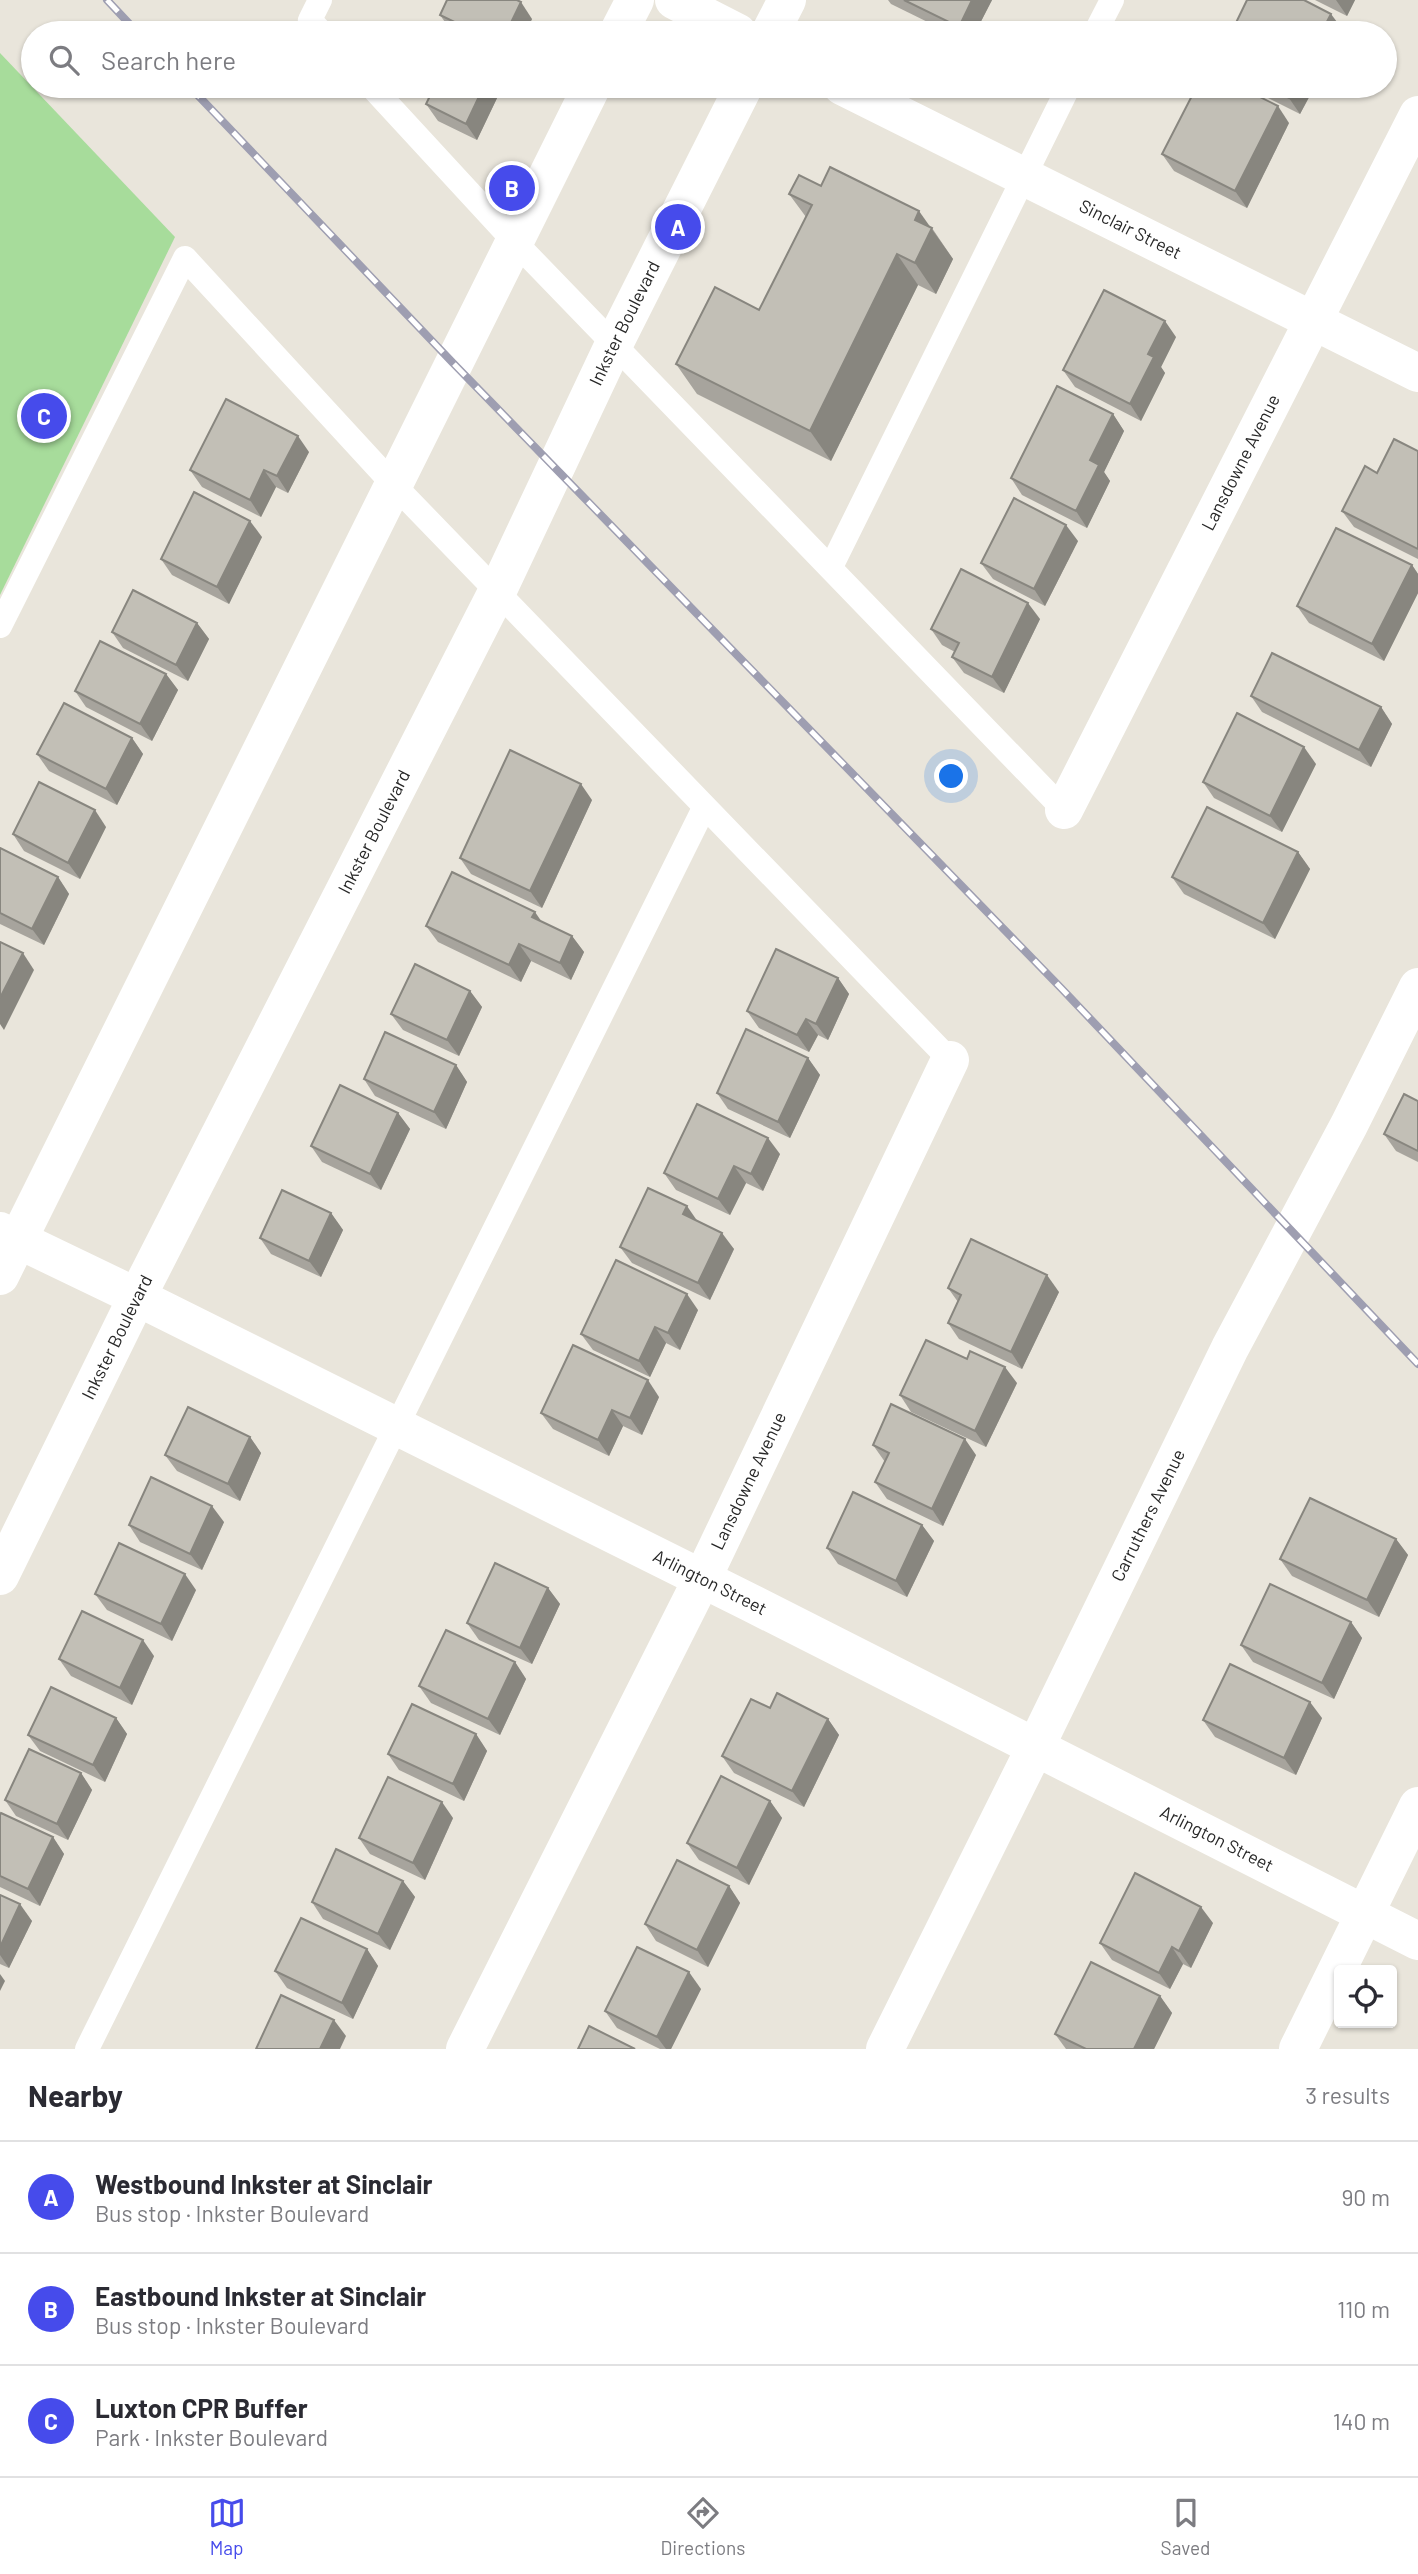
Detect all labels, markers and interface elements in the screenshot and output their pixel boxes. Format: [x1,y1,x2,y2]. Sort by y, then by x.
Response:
search box [21,21,1397,98]
icon: search [45,41,83,79]
text: Search here [101,44,236,75]
pin: B [489,162,535,214]
street label: Sinclair Street [1076,194,1185,263]
pin: A [655,201,701,253]
street label: Inkster Boulevard [584,257,664,389]
pin: C [21,390,67,442]
street label: Lansdowne Avenue [1196,390,1284,534]
your location [934,759,968,793]
street label: Inkster Boulevard [333,766,414,897]
street label: Inkster Boulevard [76,1271,156,1403]
street label: Lansdowne Avenue [706,1408,790,1553]
street label: Carruthers Avenue [1106,1445,1189,1585]
street label: Arlington Street [650,1544,771,1619]
street label: Arlington Street [1157,1800,1277,1876]
map controls [1334,1965,1397,2028]
button: locate [1334,1965,1397,2028]
text: Nearby [28,2077,123,2113]
text: 3 results [1305,2081,1390,2109]
text: Westbound Inkster at Sinclair [95,2168,433,2199]
text: A [43,2183,59,2211]
text: 90 m [1341,2183,1390,2211]
text: Bus stop · Inkster Boulevard [95,2199,369,2227]
text: Eastbound Inkster at Sinclair [95,2280,426,2311]
text: B [44,2295,58,2323]
text: 110 m [1337,2295,1390,2323]
text: Bus stop · Inkster Boulevard [95,2311,369,2339]
text: Luxton CPR Buffer [95,2392,308,2423]
text: C [44,2407,58,2435]
text: 140 m [1333,2407,1390,2435]
text: Park · Inkster Boulevard [95,2423,328,2451]
tab: Map [208,2494,246,2559]
tab: Directions [661,2494,746,2559]
tab: Saved [1161,2494,1210,2559]

